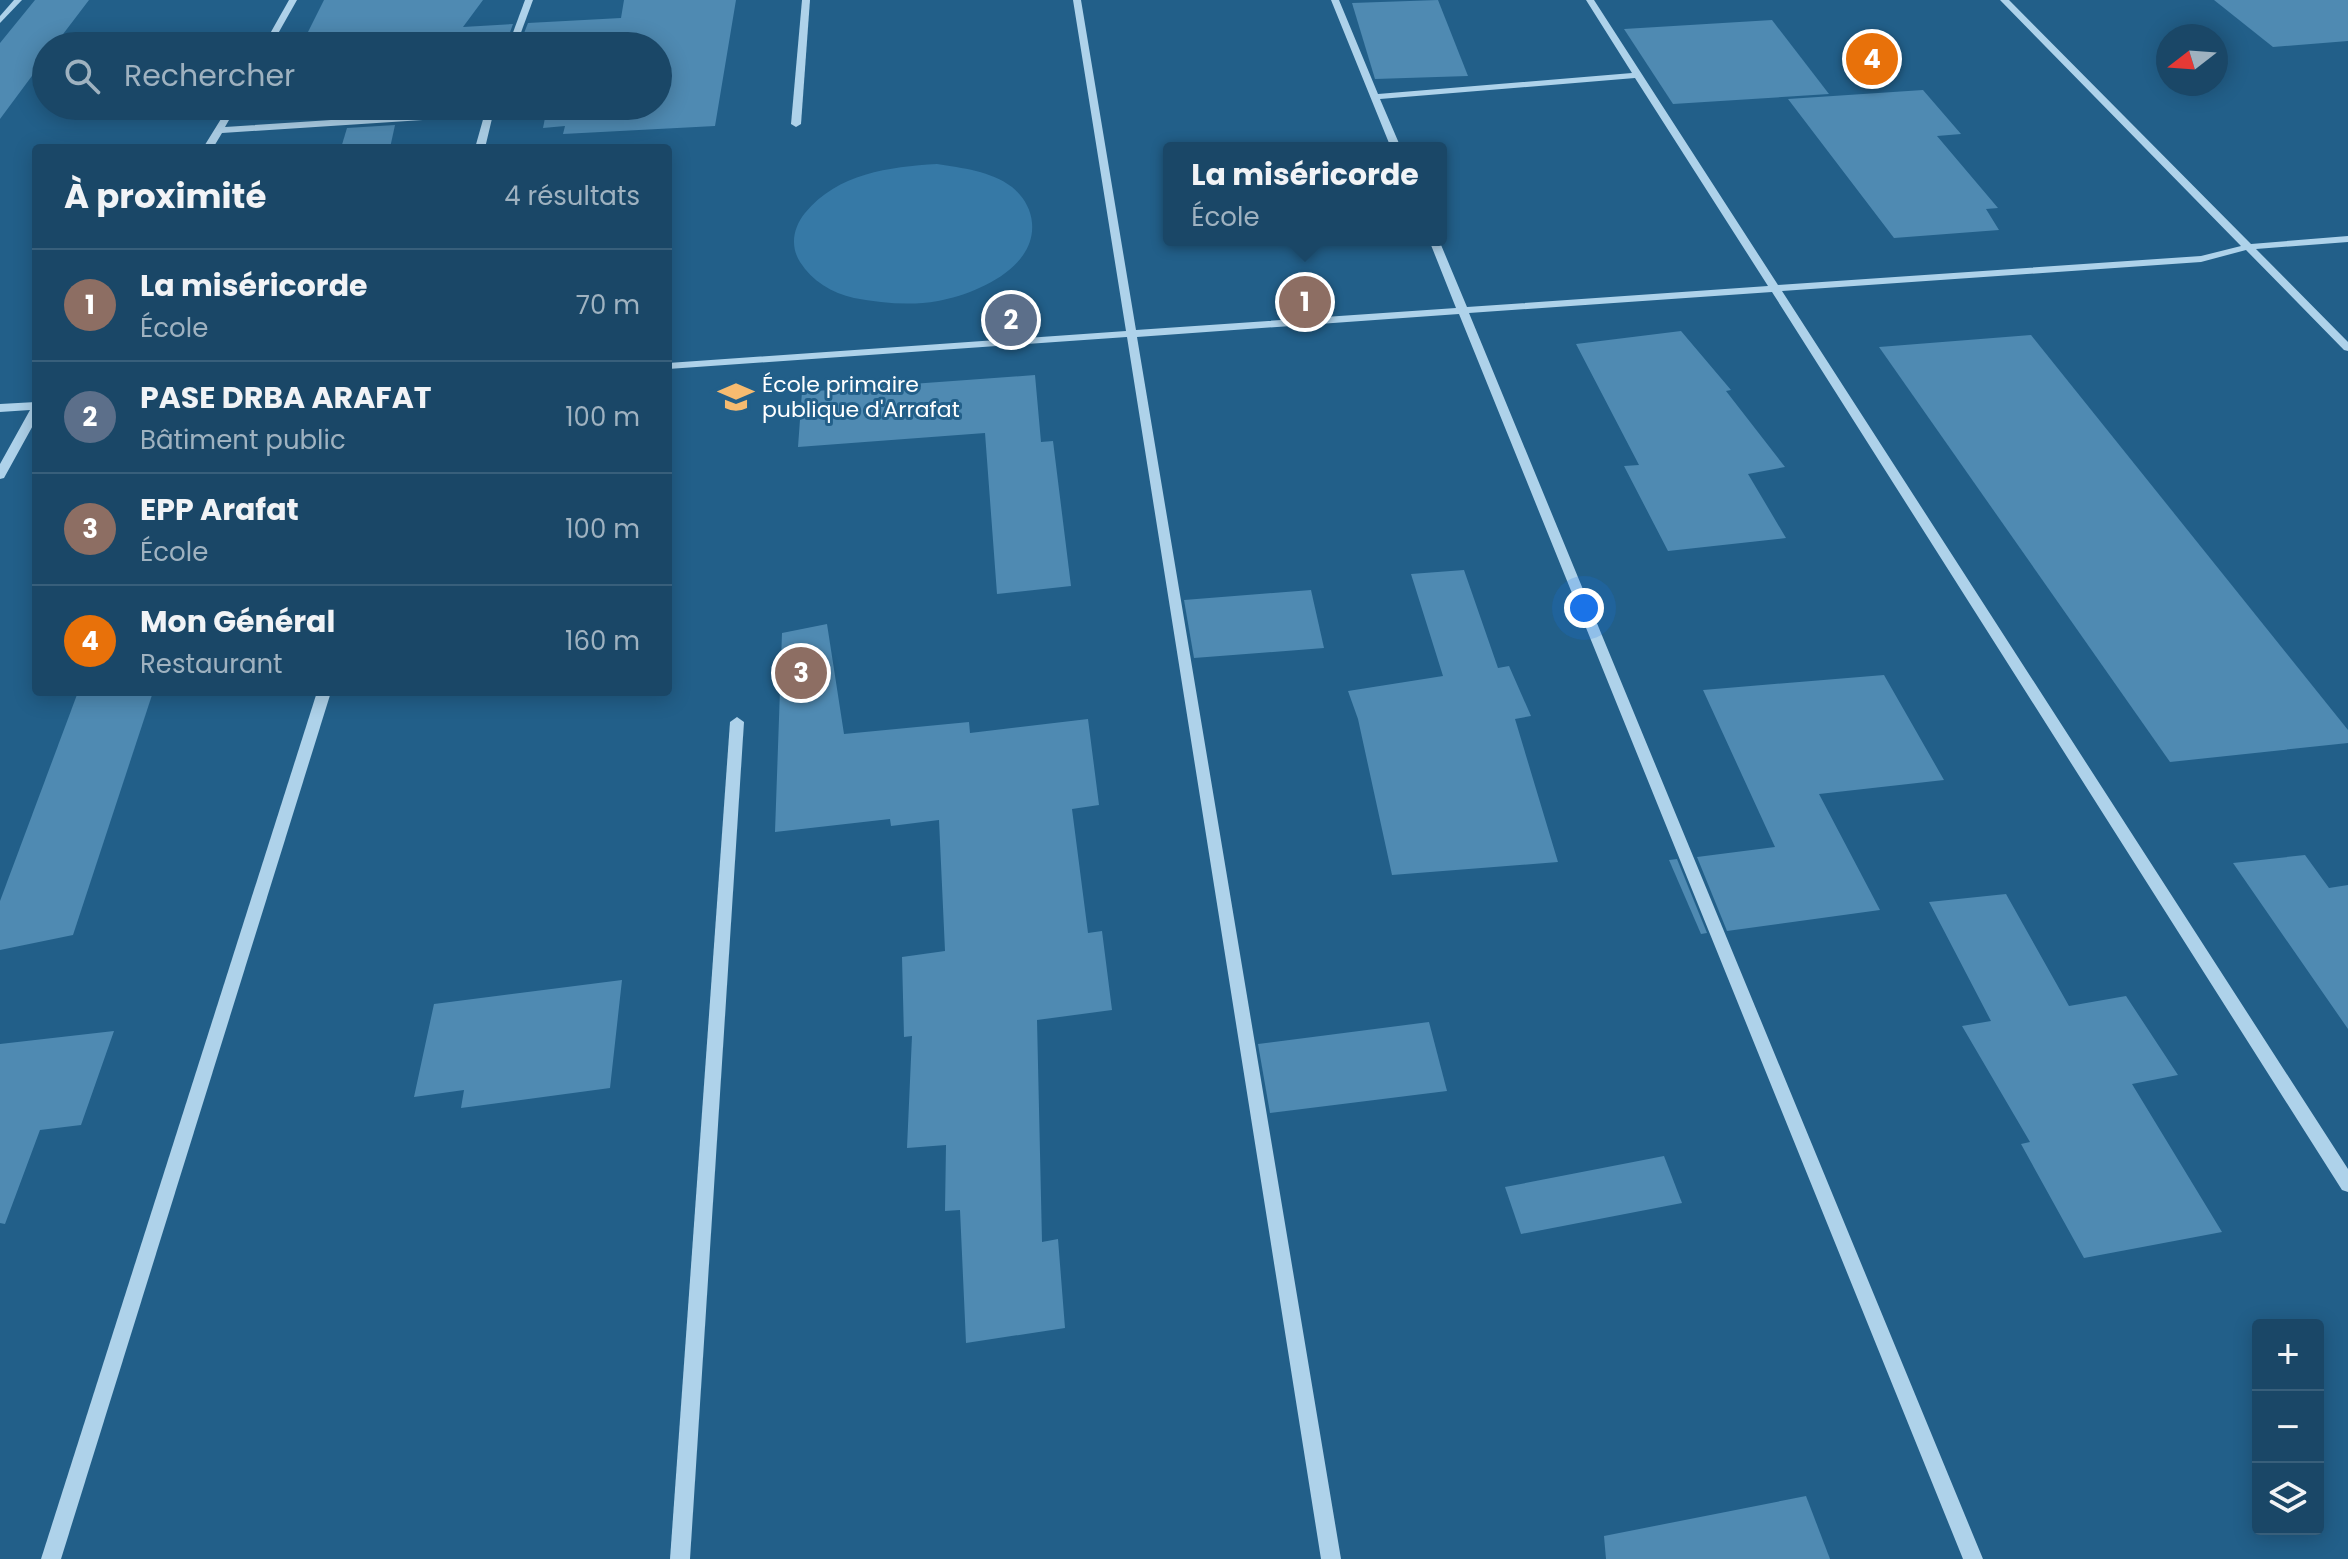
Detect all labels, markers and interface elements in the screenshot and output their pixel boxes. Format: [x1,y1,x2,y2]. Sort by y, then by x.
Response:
north arrow [2156,24,2228,96]
pin: 4 [1846,29,1898,89]
search box [32,32,672,120]
icon: search [60,54,104,98]
text: Rechercher [124,54,295,97]
popup [1163,142,1447,246]
text: La miséricorde [1191,153,1419,196]
text: À proximité [64,172,266,220]
text: 4 résultats [504,178,640,214]
text: École [1191,199,1260,235]
text: La miséricorde [140,264,368,307]
pin: 1 [1279,272,1331,332]
text: 1 [85,287,95,323]
text: 70 m [576,287,640,323]
pin: 2 [985,290,1037,350]
text: École [140,310,208,346]
place label: École primaire publique d'Arrafat [762,369,960,425]
text: PASE DRBA ARAFAT [140,376,432,419]
school or university icon: École primaire publique d'Arrafat [717,378,755,416]
text: 2 [83,399,97,435]
text: 100 m [565,399,640,435]
text: Bâtiment public [140,422,346,458]
text: EPP Arafat [140,488,299,531]
text: 3 [82,511,98,547]
text: 100 m [565,511,640,547]
text: École [140,534,208,570]
your location [1564,588,1604,628]
text: Mon Général [140,600,335,643]
text: 4 [81,623,99,659]
text: 160 m [565,623,640,659]
pin: 3 [775,643,827,703]
text: Restaurant [140,646,283,682]
map controls [2252,1319,2324,1535]
button: + [2252,1319,2324,1391]
button: − [2252,1391,2324,1463]
button: layers [2252,1463,2324,1535]

